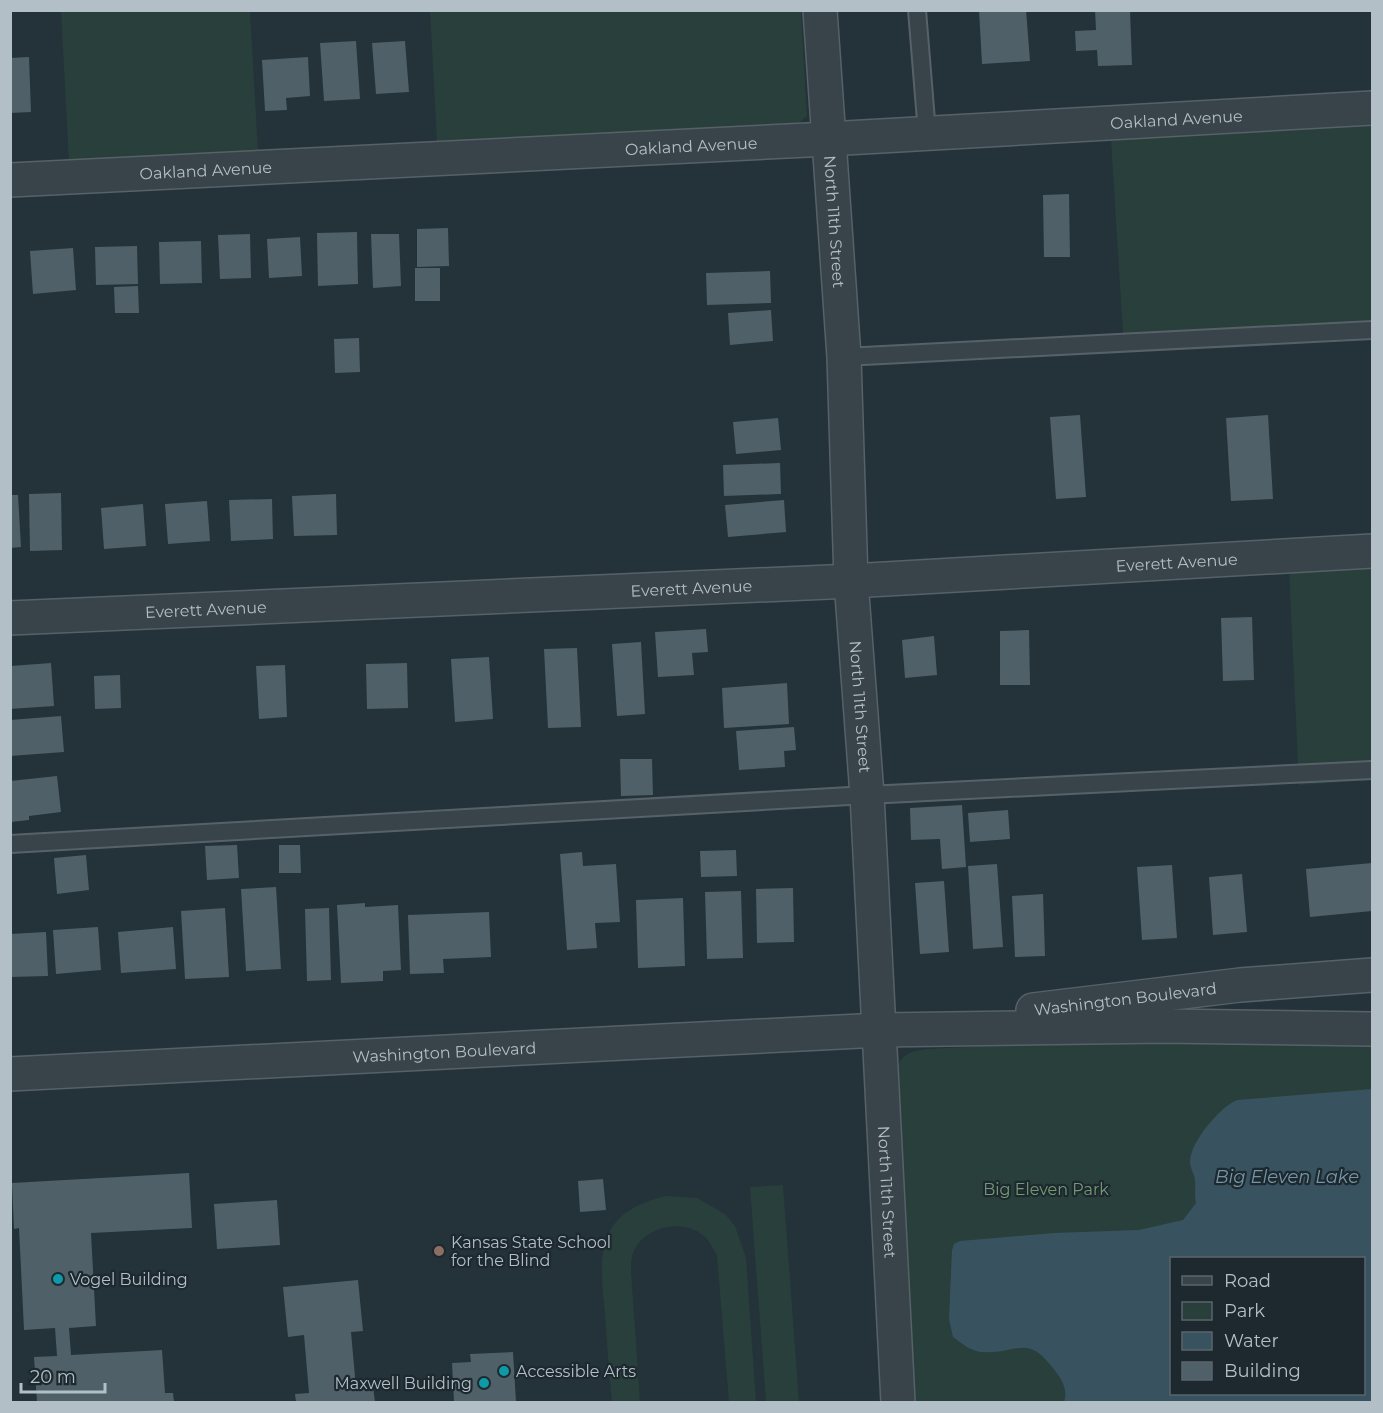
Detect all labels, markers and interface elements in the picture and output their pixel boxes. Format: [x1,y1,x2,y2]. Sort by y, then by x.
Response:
street label: Oakland Avenue [1110,106,1243,132]
street label: Oakland Avenue [624,133,758,159]
street label: North 11th Street [821,155,849,289]
street label: Oakland Avenue [139,157,272,183]
street label: Everett Avenue [1115,549,1238,575]
street label: Everett Avenue [630,576,753,600]
street label: Everett Avenue [144,597,267,622]
street label: North 11th Street [846,640,875,774]
street label: Washington Boulevard [1033,978,1218,1019]
street label: Washington Boulevard [352,1038,537,1066]
street label: North 11th Street [874,1125,900,1259]
water label: Big Eleven Lake [1215,1166,1359,1188]
park label: Big Eleven Park [983,1180,1109,1199]
place label: Kansas State School for the Blind [451,1233,611,1270]
marker: Kansas State School for the Blind [432,1244,446,1258]
legend [1170,1257,1365,1395]
place label: Vogel Building [70,1270,188,1289]
text: Road [1224,1270,1271,1292]
marker: Vogel Building [51,1272,65,1286]
text: Park [1224,1300,1265,1322]
text: Water [1224,1330,1279,1352]
scale bar [21,1356,105,1394]
text: Building [1224,1360,1301,1382]
place label: Accessible Arts [516,1362,636,1381]
marker: Accessible Arts [497,1364,511,1378]
text: 20 m [30,1366,76,1388]
place label: Maxwell Building [334,1374,472,1393]
marker: Maxwell Building [477,1376,491,1390]

